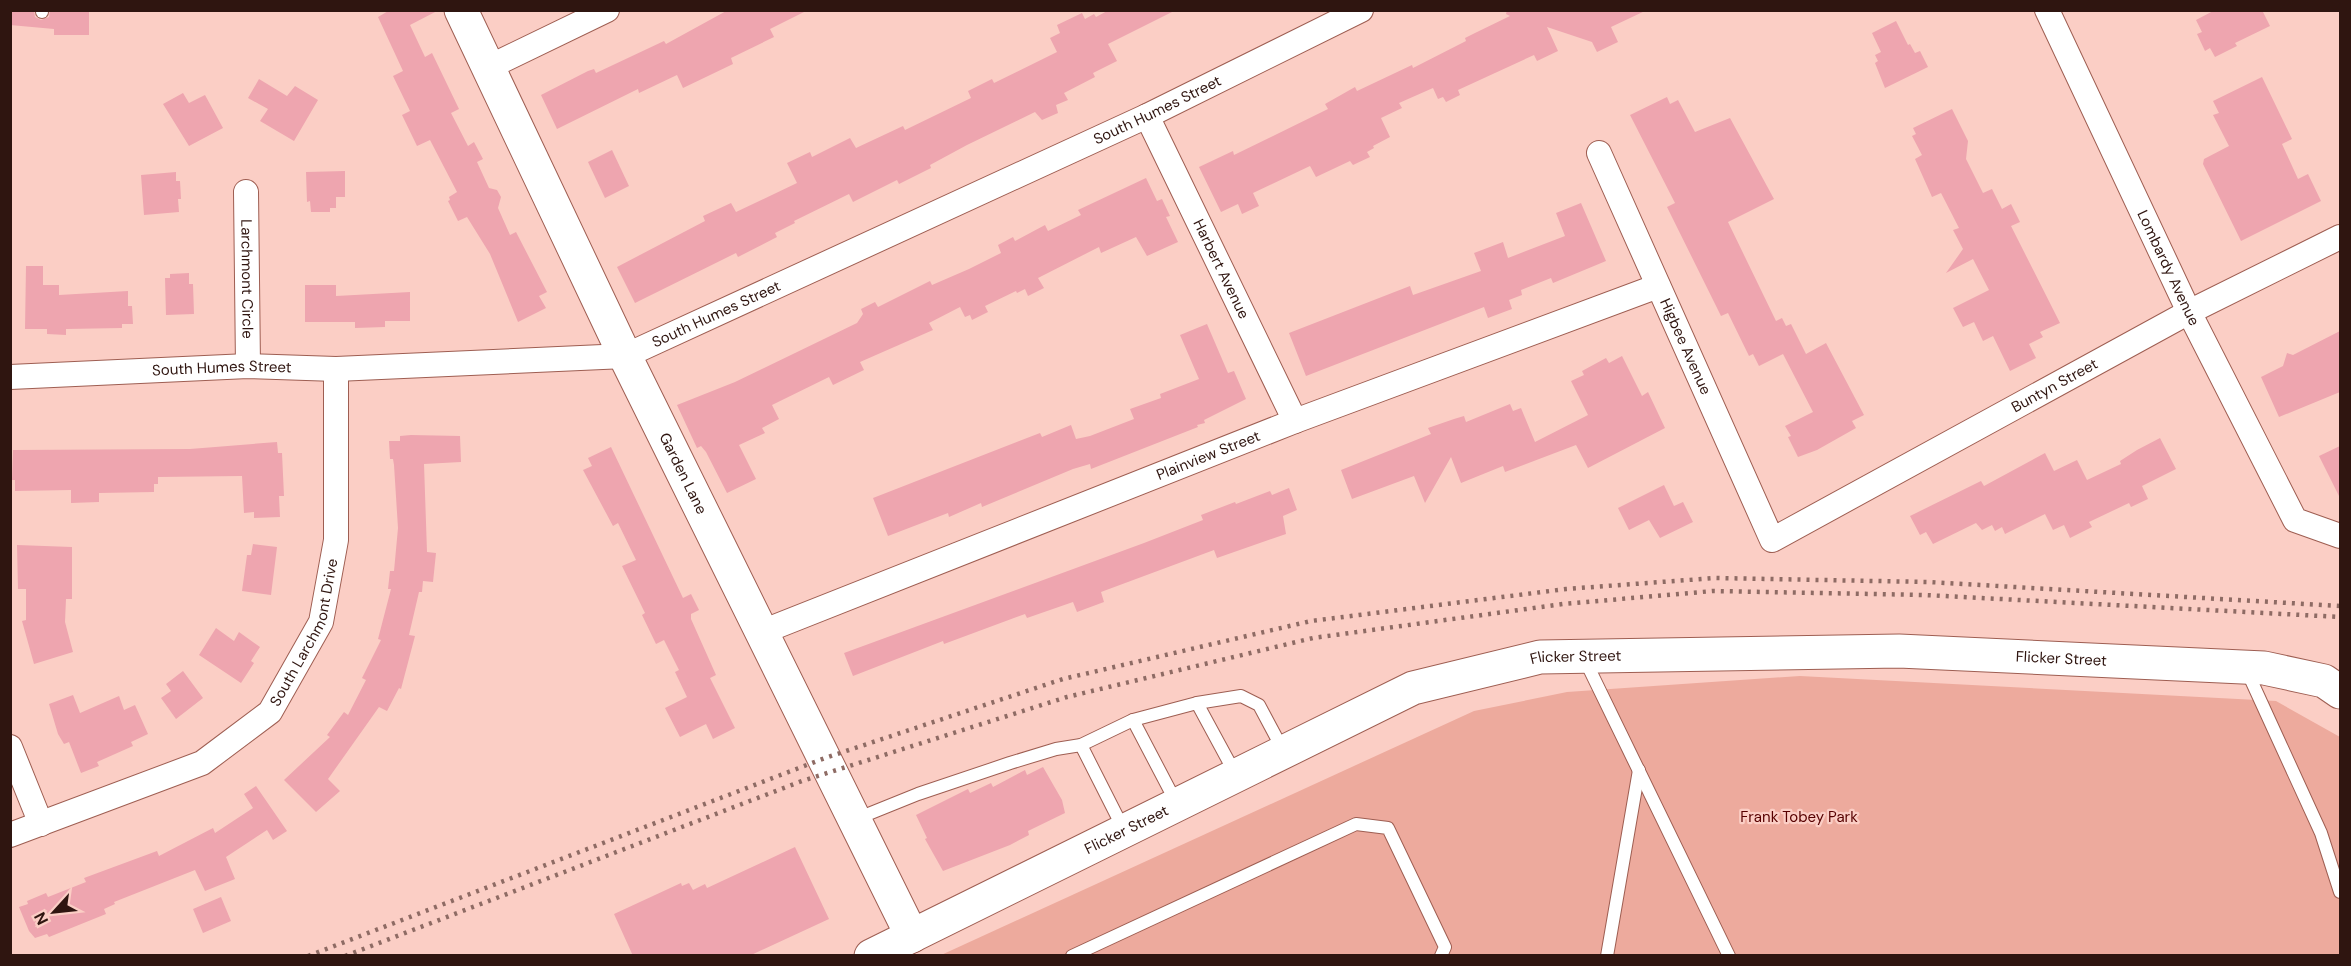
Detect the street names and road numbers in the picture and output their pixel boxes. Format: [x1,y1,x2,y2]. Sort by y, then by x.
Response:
street label: South Humes Street [1090,71,1225,149]
street label: Lombardy Avenue [2133,207,2204,329]
street label: Harbert Avenue [1189,216,1254,322]
street label: Larchmont Circle [236,219,258,339]
street label: South Humes Street [649,276,784,352]
street label: Higbee Avenue [1655,295,1716,398]
street label: Buntyn Street [2008,354,2101,417]
street label: South Humes Street [152,356,292,380]
street label: Plainview Street [1153,426,1263,485]
street label: Garden Lane [655,429,712,518]
street label: South Larchmont Drive [265,557,342,710]
street label: Flicker Street [1528,646,1622,669]
street label: Flicker Street [2015,646,2108,671]
street label: Flicker Street [1081,800,1172,859]

